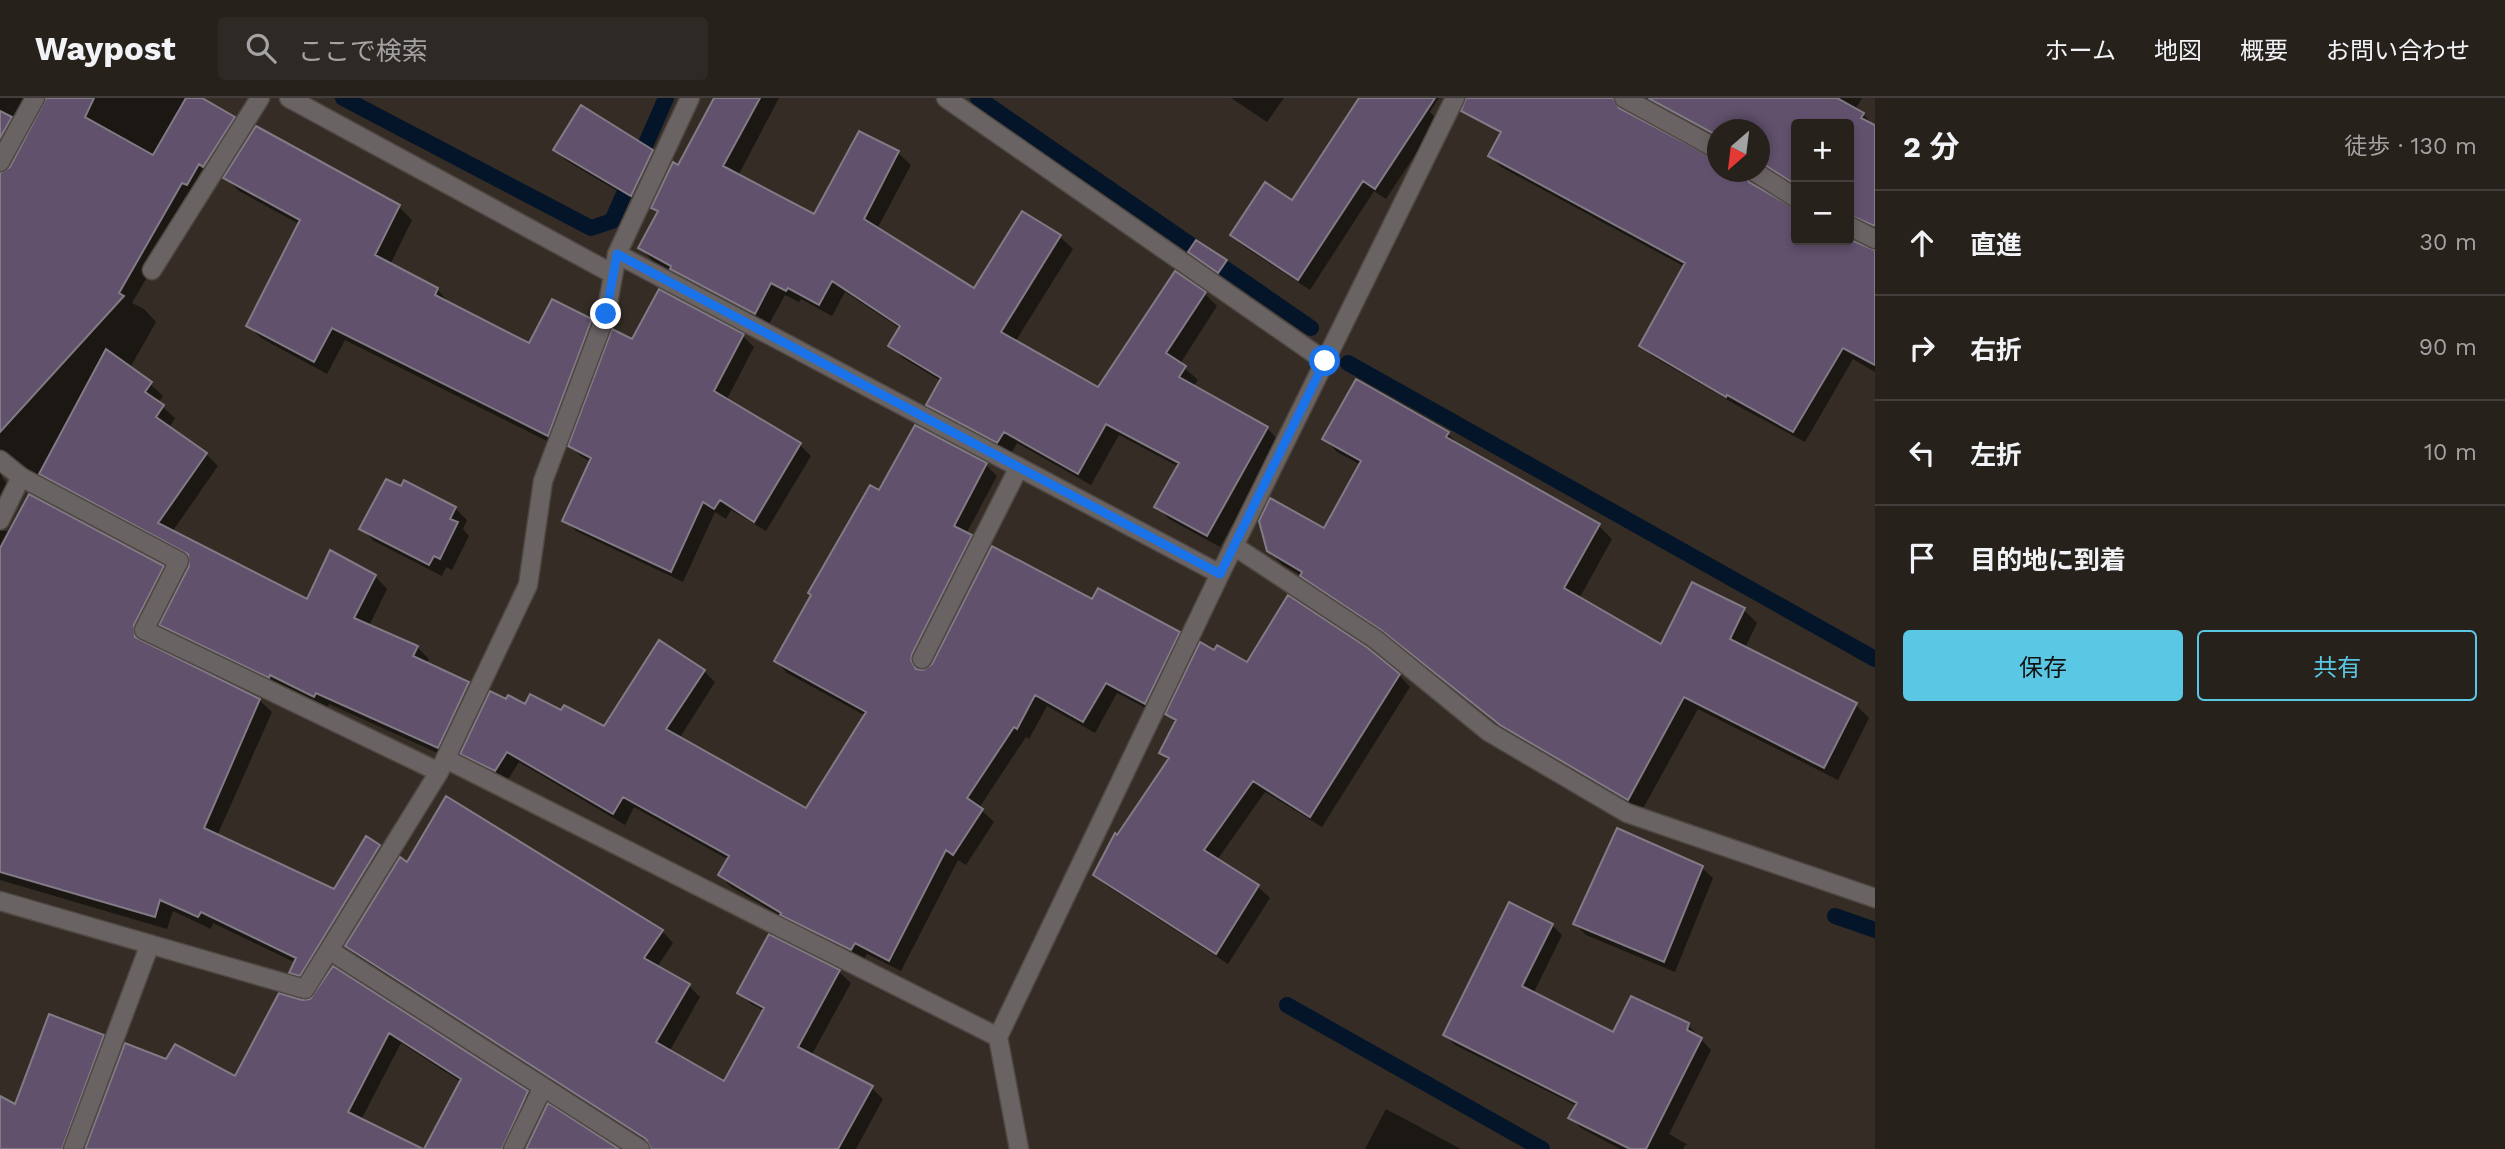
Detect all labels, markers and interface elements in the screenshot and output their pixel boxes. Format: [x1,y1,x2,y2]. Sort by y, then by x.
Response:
search box [218,17,708,80]
text: Waypost [35,29,176,68]
icon: search [242,29,280,67]
text: ここで検索 [298,36,428,66]
text: ホーム [2045,37,2116,65]
text: 地図 [2154,37,2202,65]
text: 概要 [2240,37,2288,65]
text: お問い合わせ [2326,37,2470,65]
north arrow [1707,119,1770,182]
map controls [1791,119,1854,245]
button: + [1791,119,1854,182]
text: 2 分 [1903,129,1959,164]
text: 徒歩 · 130 m [2344,133,2477,160]
button: − [1791,182,1854,245]
icon: ahead [1903,224,1941,262]
text: 30 m [2420,229,2477,256]
text: 直進 [1970,230,2022,260]
route end [590,298,621,329]
icon: right [1903,329,1941,367]
text: 90 m [2419,334,2477,361]
text: 右折 [1970,335,2022,365]
route start [1309,345,1340,376]
icon: left [1903,434,1941,472]
text: 10 m [2424,439,2477,466]
text: 左折 [1970,440,2022,470]
icon: arrive [1903,539,1941,577]
text: 目的地に到着 [1970,545,2126,575]
button: 保存 [1903,630,2183,701]
button: 共有 [2197,630,2477,701]

